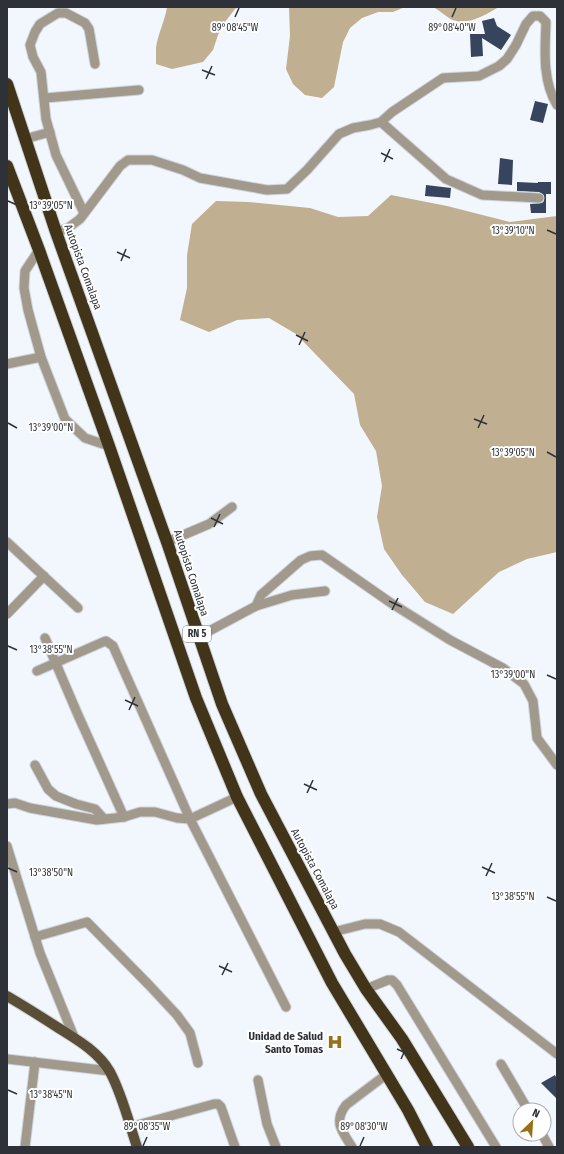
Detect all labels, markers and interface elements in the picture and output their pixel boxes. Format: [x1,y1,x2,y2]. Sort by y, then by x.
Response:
text: 89°08'45"W [212,22,259,34]
text: 89°08'40"W [428,22,476,34]
text: 13°39'05"N [29,200,73,212]
street label: Autopista Comalapa [62,223,104,311]
text: 13°39'10"N [491,225,535,237]
text: 13°39'00"N [29,422,73,434]
text: 13°39'05"N [491,447,535,459]
street label: Autopista Comalapa [171,528,211,618]
road number: RN 5 [183,626,211,642]
text: 13°38'55"N [29,644,73,656]
text: 13°39'00"N [491,669,535,681]
street label: Autopista Comalapa [288,826,342,912]
text: 13°38'50"N [29,867,73,879]
text: 13°38'55"N [491,891,535,903]
place label: Unidad de Salud Santo Tomas [249,1030,323,1056]
hospital icon: Unidad de Salud Santo Tomas [326,1033,344,1051]
text: 13°38'45"N [30,1089,72,1101]
north arrow [512,1102,552,1142]
text: N [530,1106,542,1121]
text: 89°08'35"W [124,1121,171,1133]
text: 89°08'30"W [340,1121,388,1133]

